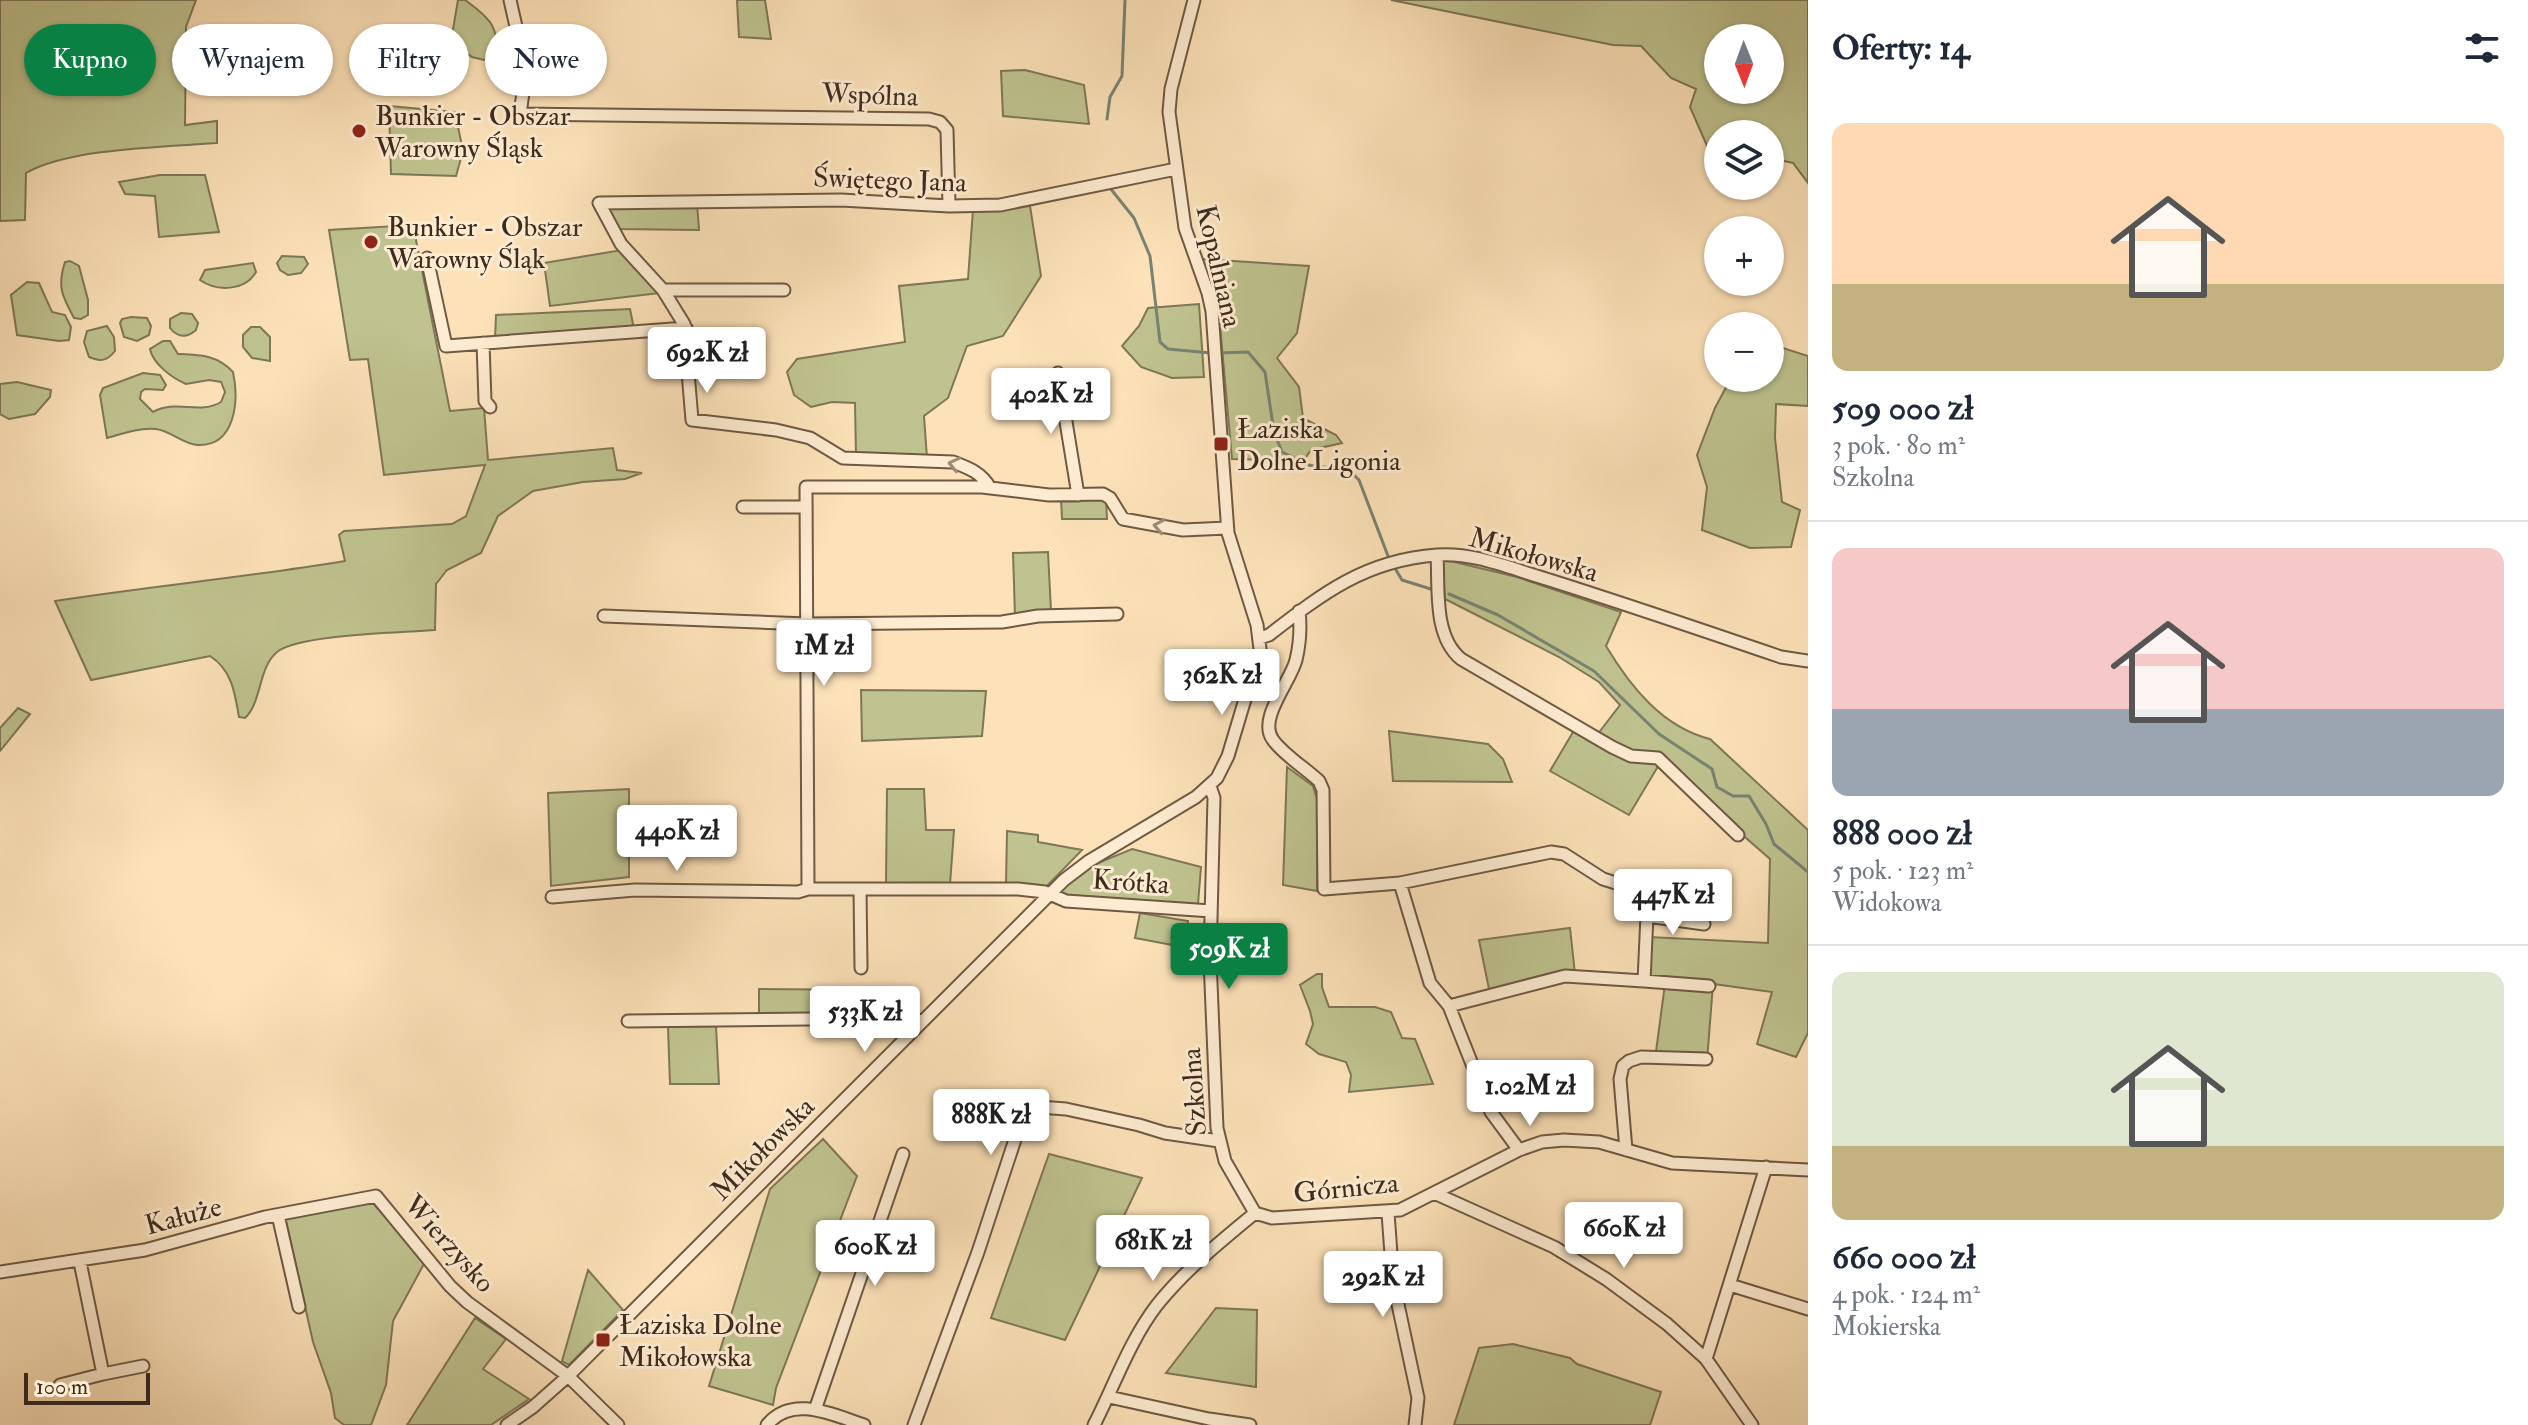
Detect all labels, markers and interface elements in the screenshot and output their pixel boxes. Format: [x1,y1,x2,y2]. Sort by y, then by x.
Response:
chip: Kupno [24,24,156,96]
chip: Wynajem [172,24,333,96]
chip: Filtry [349,24,469,96]
chip: Nowe [485,24,607,96]
north arrow [1704,24,1784,104]
map controls [1704,24,1784,392]
icon: filters [2460,26,2504,70]
text: Oferty: 14 [1832,27,1969,70]
street label: Wspólna [820,76,919,115]
place label: Bunkier - Obszar Warowny Śląsk [374,99,571,166]
button: layers [1704,120,1784,200]
marker: Bunkier - Obszar Warowny Śląsk [350,122,368,140]
street label: Świętego Jana [813,160,968,201]
icon: home [2096,175,2240,319]
street label: Kopalniana [1187,202,1250,332]
place label: Bunkier - Obszar Warowny Śląk [386,210,583,277]
button: + [1704,216,1784,296]
marker: Bunkier - Obszar Warowny Śląk [362,233,380,251]
button: − [1704,312,1784,392]
pin: 692K zł [633,327,781,395]
text: 692K zł [666,337,748,369]
pin: 402K zł [977,368,1125,436]
text: 402K zł [1009,378,1093,410]
text: 509 000 zł [1832,387,1973,430]
place label: Łaziska Dolne Ligonia [1237,412,1401,479]
text: 3 pok. · 80 m² [1832,430,1965,462]
marker: Łaziska Dolne Ligonia [1212,435,1230,453]
one-way arrow [947,456,961,473]
text: Szkolna [1832,462,1914,494]
one-way arrow [1152,518,1165,535]
street label: Mikołowska [1465,520,1603,591]
icon: home [2096,600,2240,744]
pin: 1M zł [768,620,880,688]
text: 1M zł [794,630,854,662]
pin: 362K zł [1148,649,1296,717]
text: 362K zł [1182,659,1262,691]
pin: 440K zł [603,805,751,873]
text: 888 000 zł [1832,812,1972,855]
text: 440K zł [635,815,719,847]
text: 5 pok. · 123 m² [1832,855,1973,887]
street label: Krótka [1091,862,1171,903]
pin: 447K zł [1599,869,1747,937]
text: 447K zł [1632,879,1714,911]
text: Widokowa [1832,887,1941,919]
pin: 509K zł [1155,923,1303,991]
text: 509K zł [1189,933,1269,965]
pin: 533K zł [791,986,939,1054]
text: 533K zł [828,996,902,1028]
icon: home [2096,1024,2240,1168]
street label: Szkolna [1174,1046,1215,1137]
pin: 1.02M zł [1447,1060,1613,1128]
text: 1.02M zł [1485,1070,1575,1102]
street label: Mikołowska [704,1089,823,1208]
pin: 888K zł [917,1089,1065,1157]
text: 888K zł [951,1099,1031,1131]
street label: Górnicza [1292,1166,1401,1211]
street label: Wierzysko [395,1187,502,1300]
street label: Kałuże [141,1189,226,1243]
pin: 660K zł [1550,1202,1698,1270]
text: 660K zł [1583,1212,1665,1244]
pin: 681K zł [1079,1215,1227,1283]
pin: 600K zł [801,1220,949,1288]
text: 681K zł [1114,1225,1192,1257]
text: 600K zł [834,1230,916,1262]
text: 660 000 zł [1832,1236,1975,1279]
pin: 292K zł [1309,1251,1457,1319]
text: 292K zł [1342,1261,1424,1293]
text: 4 pok. · 124 m² [1832,1279,1980,1311]
place label: Łaziska Dolne Mikołowska [619,1308,782,1375]
text: Mokierska [1832,1311,1941,1343]
marker: Łaziska Dolne Mikołowska [594,1331,612,1349]
scale bar [24,1369,150,1405]
text: 100 m [36,1373,88,1401]

